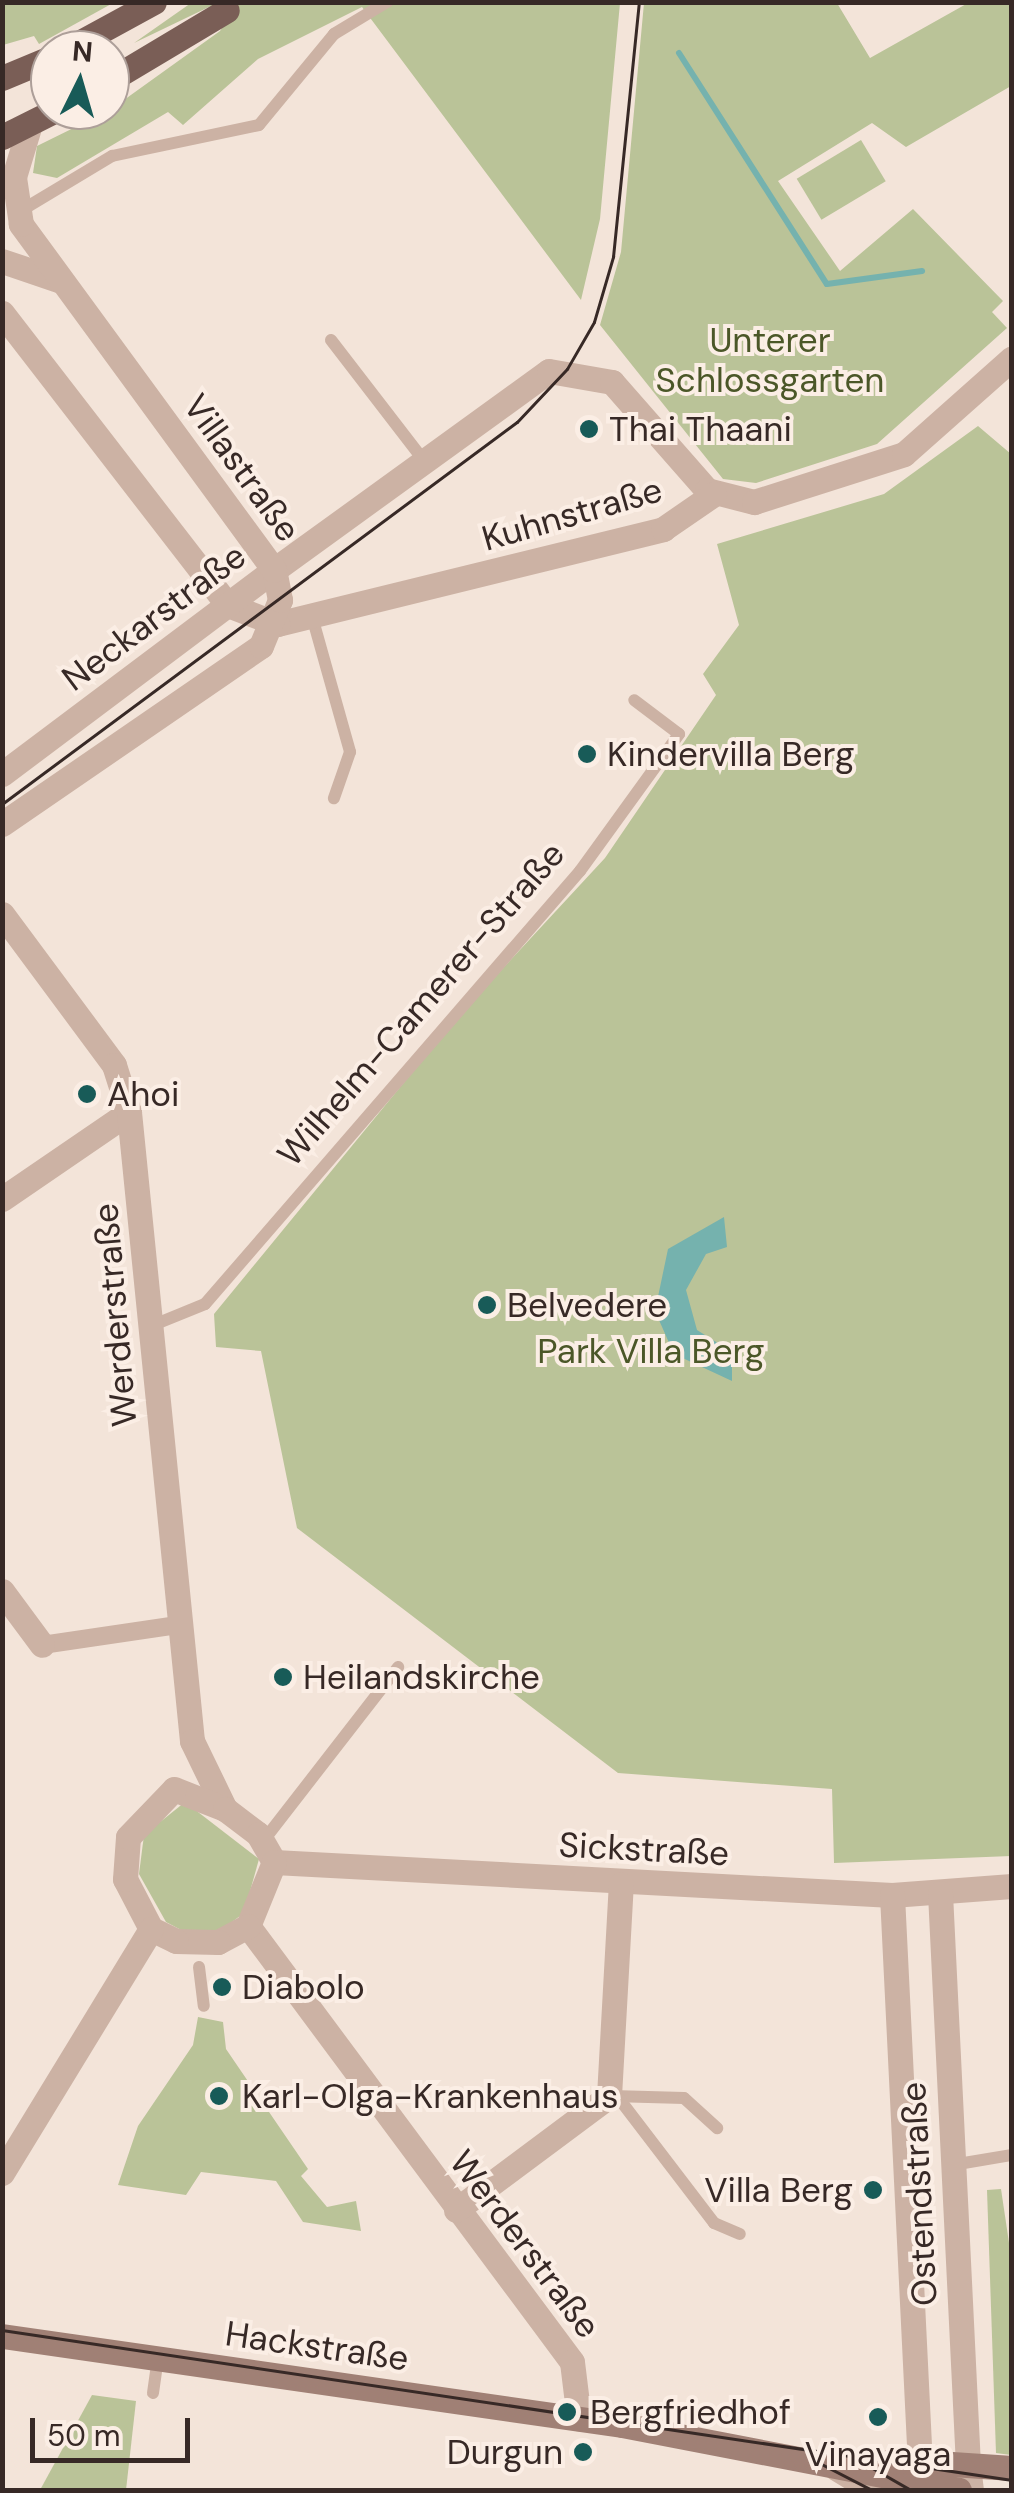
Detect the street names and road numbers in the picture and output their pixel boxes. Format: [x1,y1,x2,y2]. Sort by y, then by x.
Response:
street label: Villastraße [175,386,309,550]
street label: Kuhnstraße [477,468,667,560]
street label: Neckarstraße [54,534,254,700]
street label: Wilhelm-Camerer-Straße [269,833,573,1175]
street label: Werderstraße [84,1202,146,1428]
street label: Sickstraße [558,1824,730,1874]
street label: Ostendstraße [892,2081,946,2307]
street label: Werderstraße [441,2142,609,2346]
street label: Hackstraße [223,2312,411,2380]

